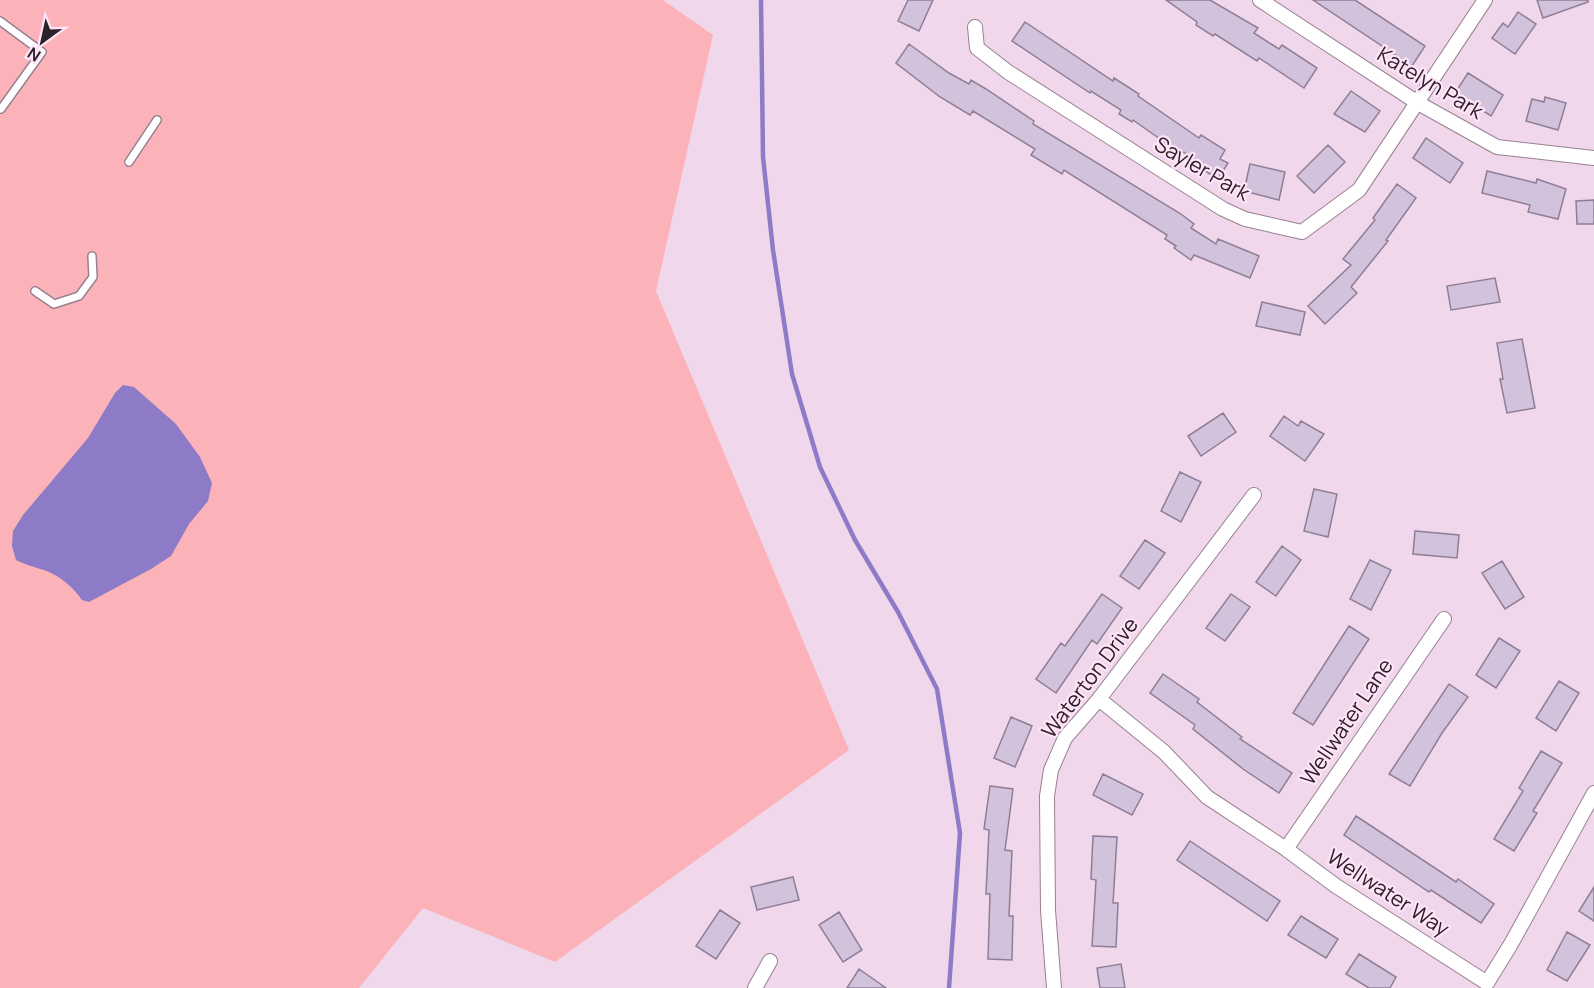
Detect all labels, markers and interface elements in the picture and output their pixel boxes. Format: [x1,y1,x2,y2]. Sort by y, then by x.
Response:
north arrow [12,12,72,72]
street label: Katelyn Park [1372,40,1489,125]
text: N [23,42,45,67]
street label: Sayler Park [1150,130,1256,207]
street label: Waterton Drive [1035,611,1144,743]
street label: Wellwater Lane [1294,653,1399,790]
street label: Wellwater Way [1322,842,1455,942]

